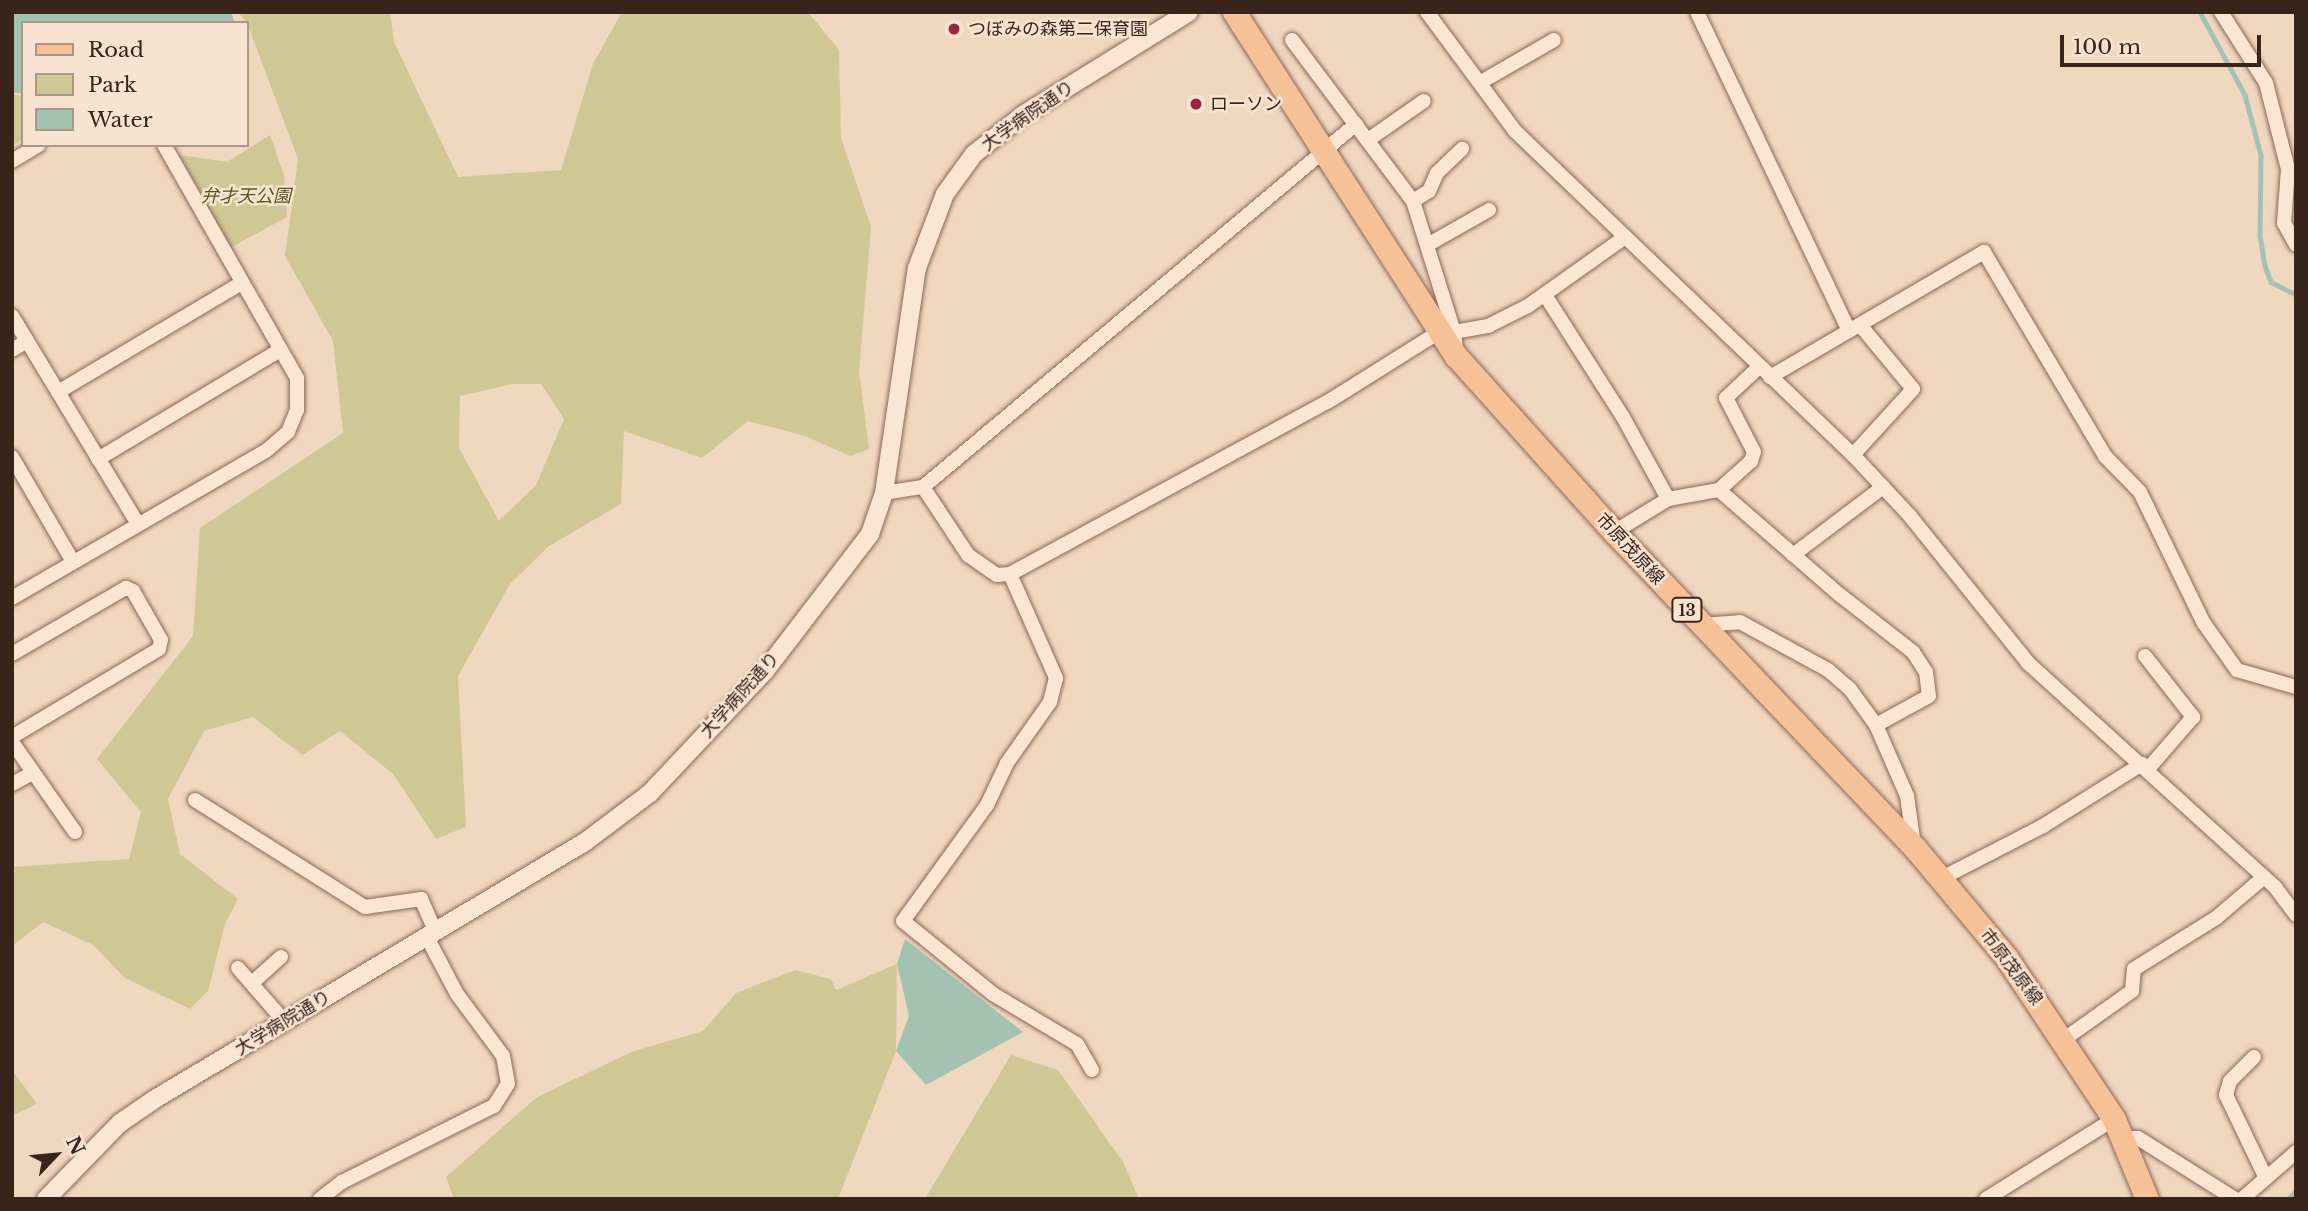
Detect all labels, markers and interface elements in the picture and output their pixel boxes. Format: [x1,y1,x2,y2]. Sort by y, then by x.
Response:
place label: つぼみの森第二保育園 [968,18,1148,40]
legend [21,21,248,147]
marker: つぼみの森第二保育園 [946,21,962,37]
scale bar [2063,21,2264,65]
text: 100 m [2073,34,2141,60]
text: Road [88,37,144,63]
text: Park [88,72,137,98]
street label: 大学病院通り [978,76,1078,156]
place label: ローソン [1210,93,1282,115]
marker: ローソン [1188,96,1204,112]
text: Water [88,107,152,133]
park label: 弁才天公園 [201,185,291,207]
street label: 市原茂原線 [1591,509,1669,589]
road number: 13 [1671,597,1703,622]
street label: 大学病院通り [696,648,784,742]
street label: 市原茂原線 [1975,925,2047,1009]
street label: 大学病院通り [231,986,335,1060]
north arrow [21,1120,91,1190]
text: N [61,1133,90,1159]

